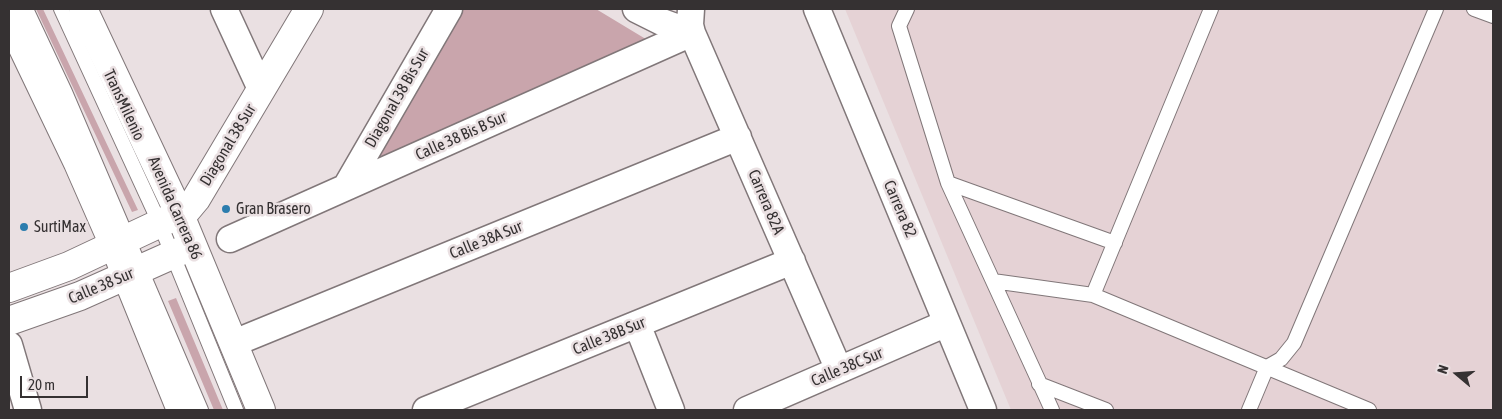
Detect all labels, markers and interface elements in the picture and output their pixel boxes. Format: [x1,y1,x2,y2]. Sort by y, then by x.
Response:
street label: Diagonal 38 Bis Sur [361,45,433,151]
street label: TransMilenio [99,66,149,144]
street label: Diagonal 38 Sur [196,101,260,189]
street label: Calle 38 Bis B Sur [412,107,510,165]
street label: Avenida Carrera 86 [144,154,206,262]
street label: Carrera 82A [744,167,788,237]
street label: Carrera 82 [879,177,921,241]
place label: Gran Brasero [236,199,311,219]
marker: Gran Brasero [220,203,232,215]
place label: SurtiMax [34,217,86,237]
street label: Calle 38A Sur [447,217,525,263]
marker: SurtiMax [18,221,30,233]
street label: Calle 38 Sur [66,264,136,308]
street label: Calle 38B Sur [570,313,648,359]
street label: Calle 38C Sur [808,343,886,391]
north arrow [1432,349,1482,399]
text: N [1434,363,1452,376]
scale bar [22,366,90,398]
text: 20 m [28,376,55,393]

